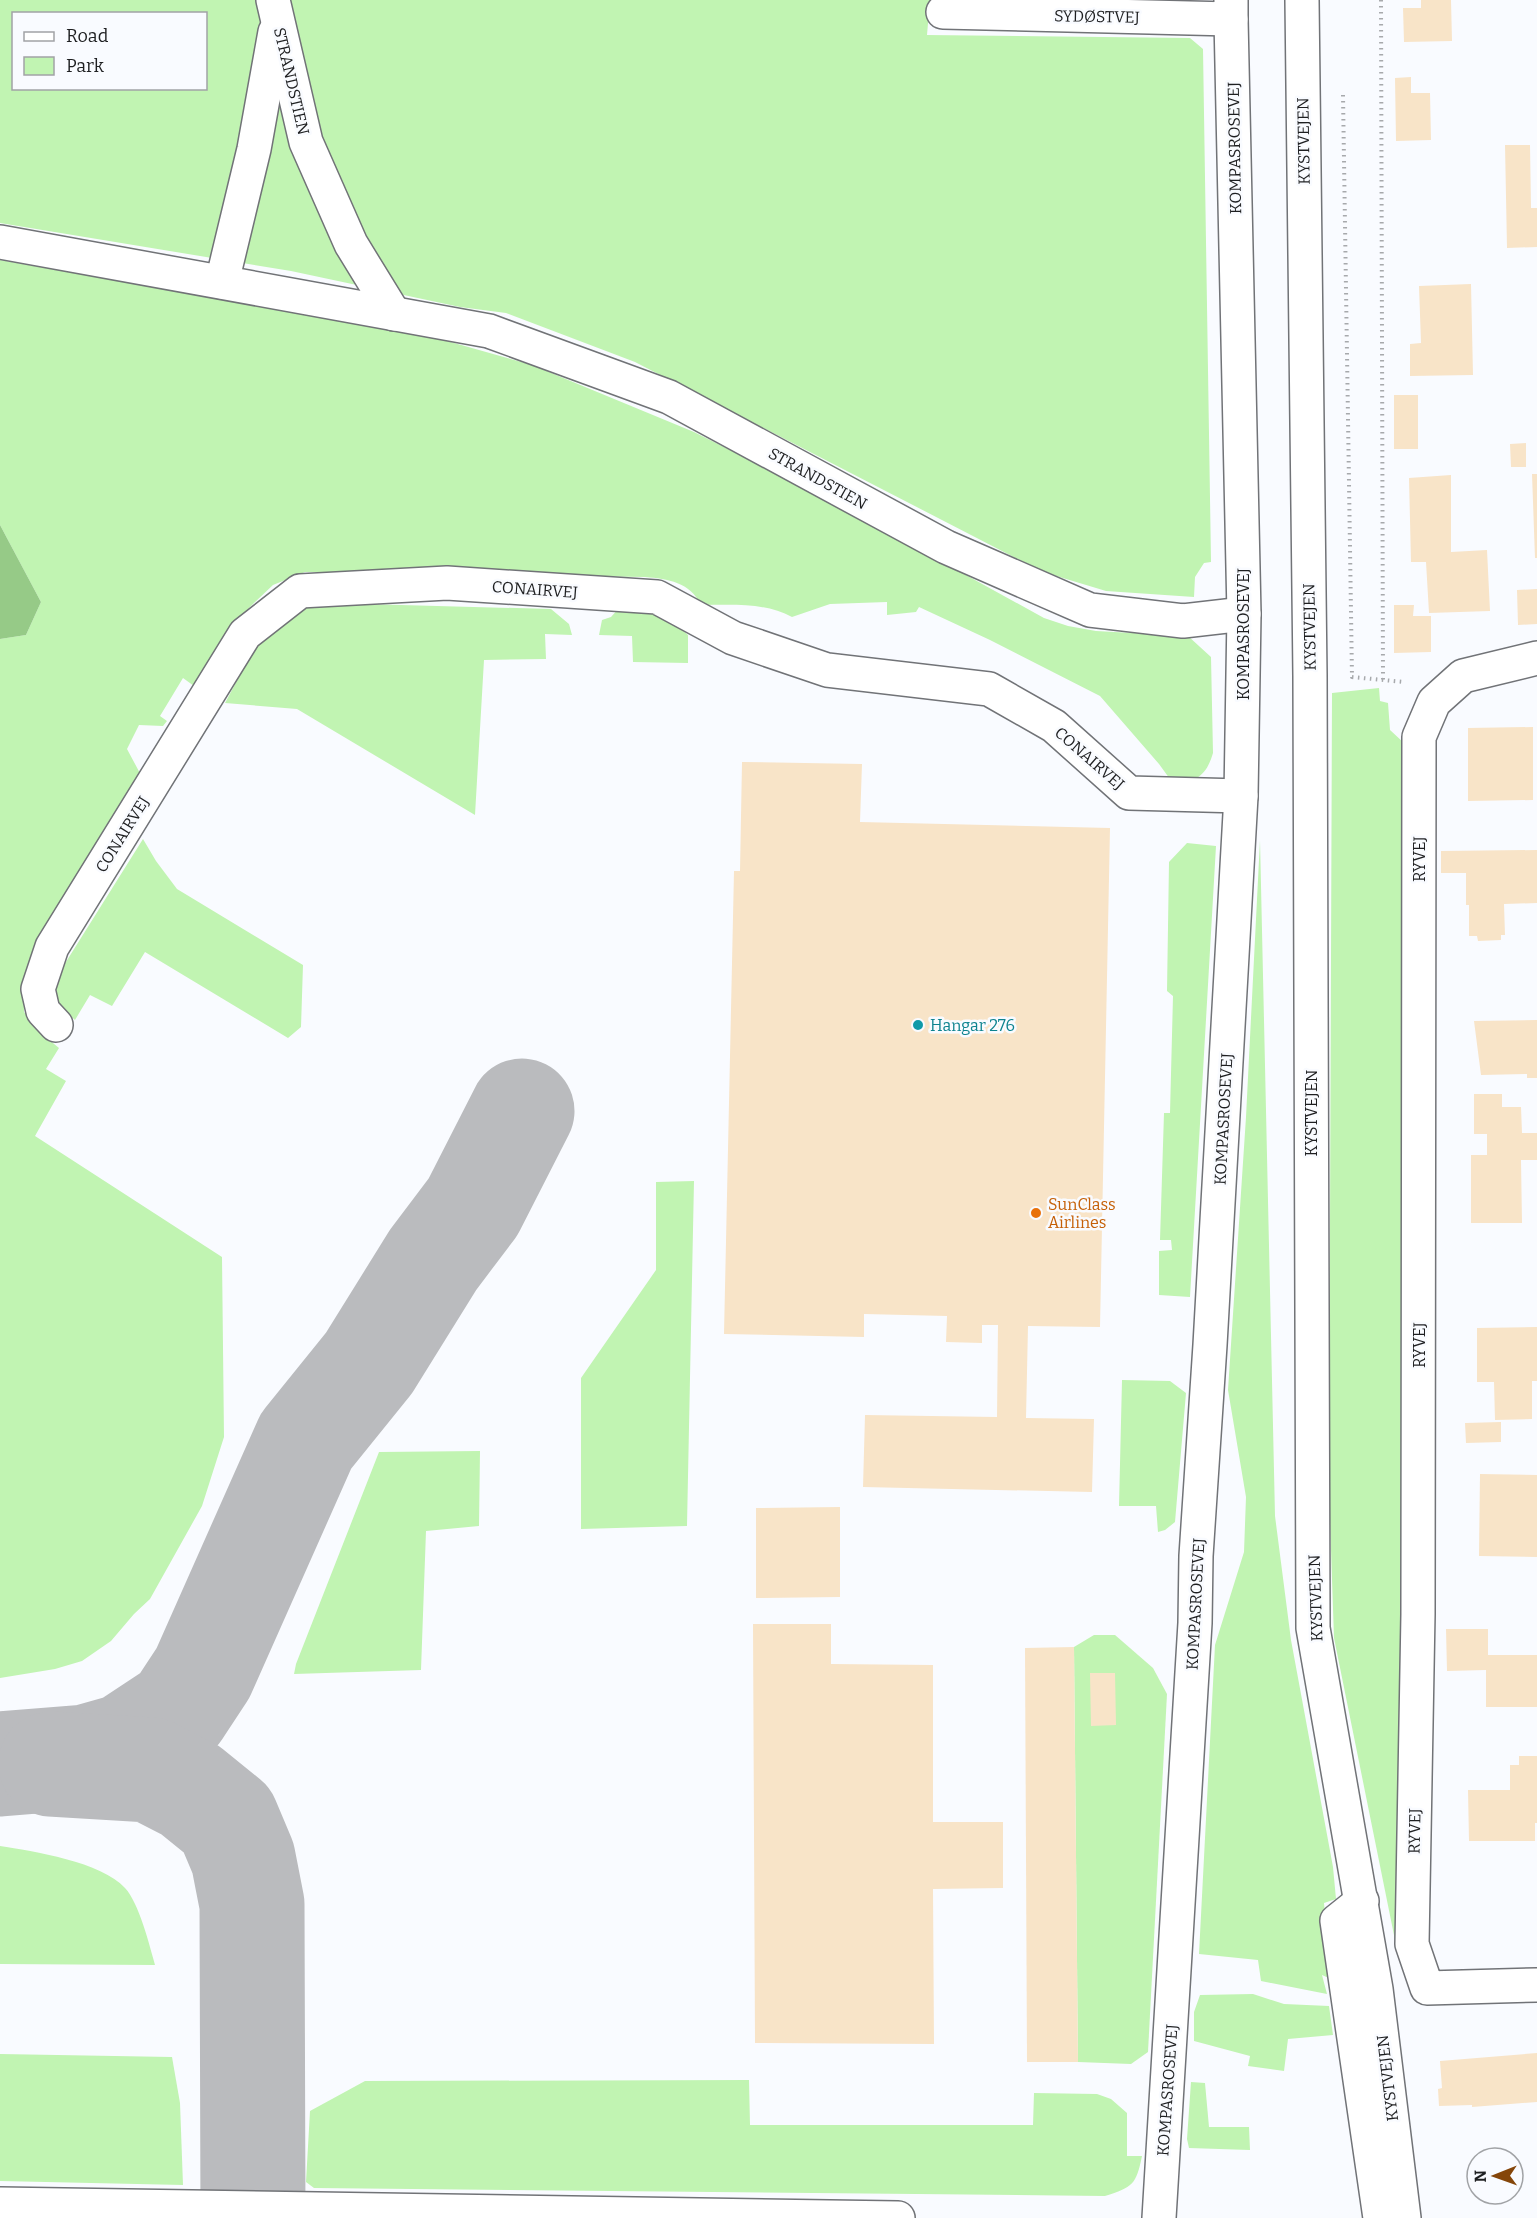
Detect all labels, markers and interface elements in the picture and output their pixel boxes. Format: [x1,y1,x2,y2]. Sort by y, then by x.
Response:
street label: SYDØSTVEJ [1054,6,1140,27]
legend [12,12,207,90]
text: Road [66,25,109,47]
street label: STRANDSTIEN [270,26,313,137]
text: Park [66,55,105,77]
street label: KOMPASROSEVEJ [1224,82,1245,214]
street label: KYSTVEJEN [1293,97,1314,185]
street label: STRANDSTIEN [765,444,871,513]
street label: KOMPASROSEVEJ [1234,568,1253,700]
street label: CONAIRVEJ [491,577,579,602]
street label: KYSTVEJEN [1299,583,1320,671]
street label: CONAIRVEJ [1051,723,1128,794]
street label: CONAIRVEJ [92,793,153,876]
street label: RYVEJ [1410,836,1429,882]
place label: Hangar 276 [930,1016,1015,1035]
marker: Hangar 276 [911,1018,925,1032]
street label: KOMPASROSEVEJ [1211,1052,1236,1186]
street label: KYSTVEJEN [1302,1069,1321,1157]
place label: SunClass Airlines [1048,1195,1116,1232]
marker: SunClass Airlines [1029,1206,1043,1220]
street label: RYVEJ [1410,1322,1429,1368]
street label: KOMPASROSEVEJ [1183,1537,1208,1671]
street label: KYSTVEJEN [1304,1554,1327,1642]
street label: RYVEJ [1405,1808,1424,1854]
street label: KOMPASROSEVEJ [1153,2023,1182,2157]
street label: KYSTVEJEN [1373,2033,1402,2122]
north arrow [1465,2146,1525,2206]
text: N [1471,2170,1490,2183]

